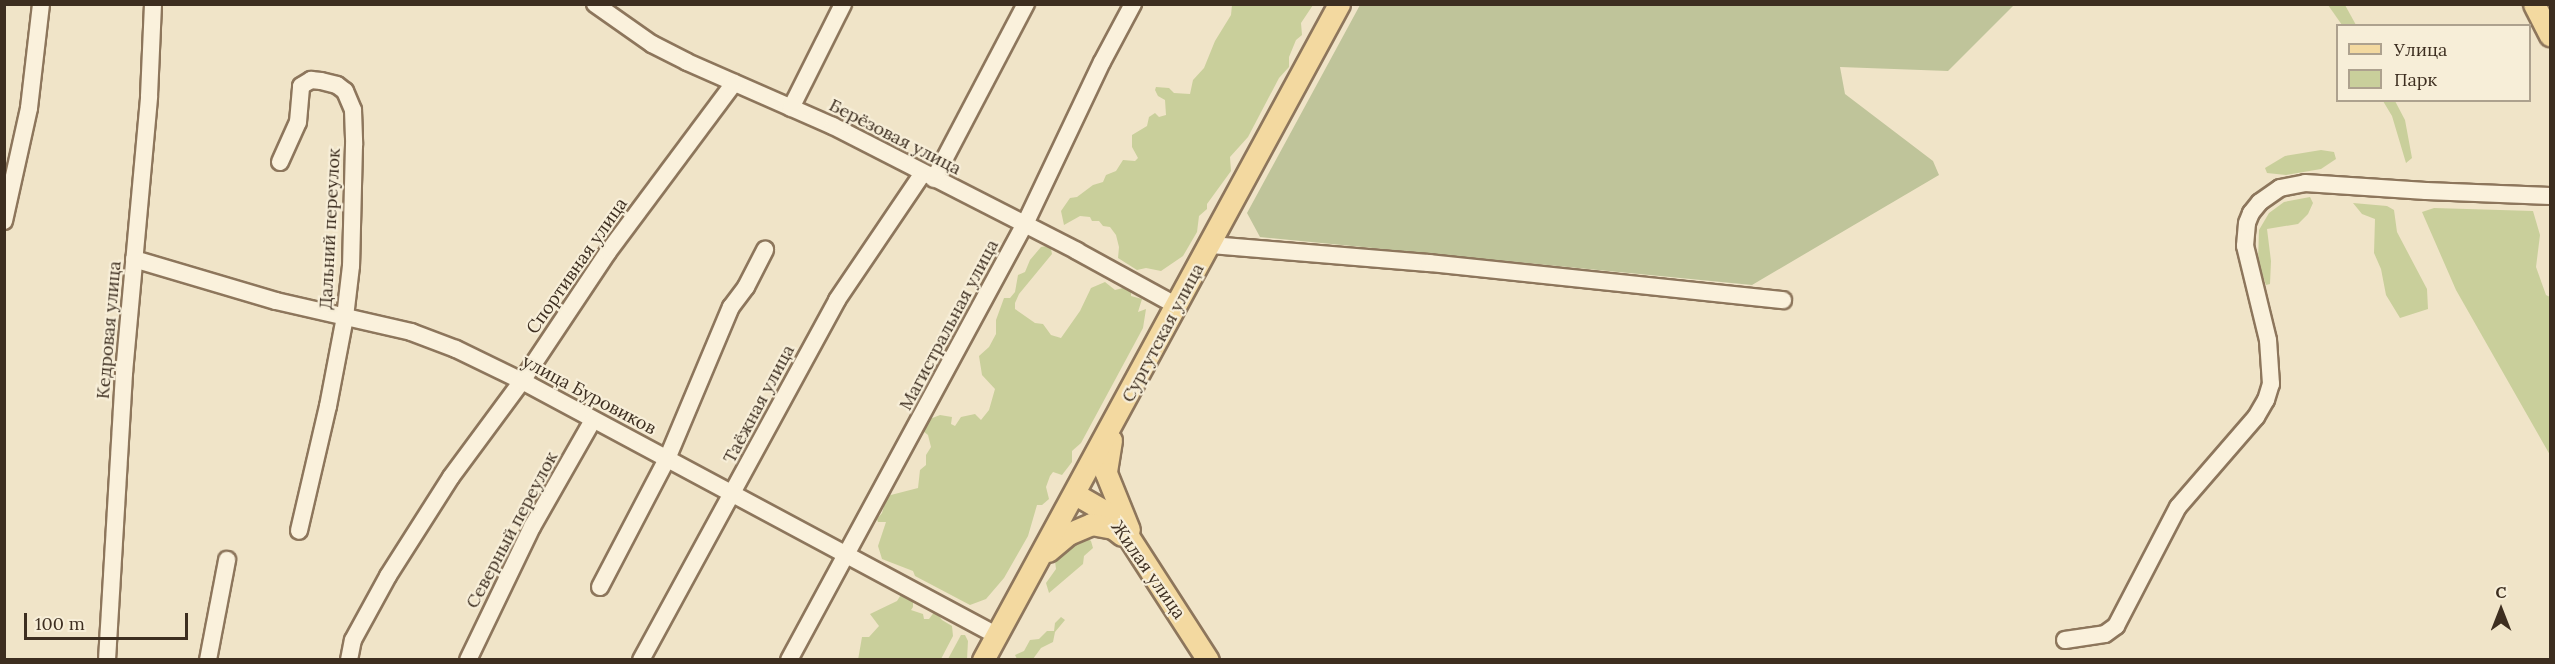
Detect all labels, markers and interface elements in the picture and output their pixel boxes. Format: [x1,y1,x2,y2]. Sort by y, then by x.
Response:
legend [2336,24,2531,102]
text: Улица [2394,38,2447,61]
text: Парк [2394,68,2437,91]
street label: Берёзовая улица [825,94,965,180]
street label: Дальний переулок [315,148,345,310]
street label: Спортивная улица [522,194,632,338]
street label: Магистральная улица [895,236,1003,414]
street label: Кедровая улица [92,260,126,400]
street label: Сургутская улица [1117,260,1209,406]
street label: Таёжная улица [719,341,799,467]
street label: улица Буровиков [518,351,660,439]
street label: Северный переулок [462,448,562,612]
street label: Жилая улица [1106,517,1190,623]
north arrow [2471,580,2531,640]
text: С [2495,582,2507,602]
scale bar [27,601,190,639]
text: 100 m [35,612,85,635]

